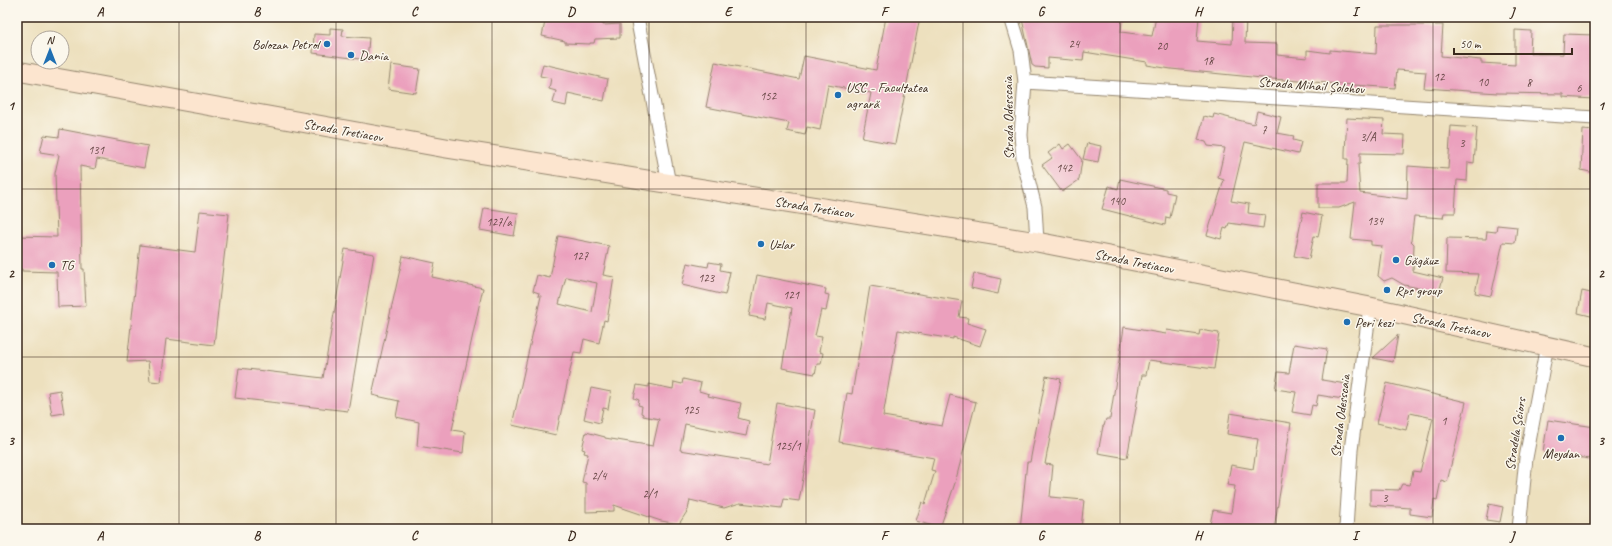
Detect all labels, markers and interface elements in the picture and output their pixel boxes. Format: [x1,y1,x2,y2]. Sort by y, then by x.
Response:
text: A [97,4,105,20]
text: B [254,4,262,20]
text: C [411,4,419,20]
text: D [567,4,576,20]
text: E [725,4,734,20]
text: F [881,4,890,20]
text: G [1038,4,1046,20]
text: H [1194,4,1204,20]
text: I [1352,4,1361,20]
text: J [1509,4,1516,20]
north arrow [30,30,70,70]
scale bar [1454,30,1572,56]
text: N [47,33,56,47]
place label: Bolozan Petrol [252,36,322,53]
house number: 24 [1069,36,1081,52]
text: 50 m [1460,36,1482,52]
house number: 20 [1157,38,1169,54]
marker: Bolozan Petrol [322,39,332,49]
place label: Dania [359,47,389,64]
marker: Dania [346,50,356,60]
house number: 18 [1203,53,1215,69]
house number: 12 [1434,69,1446,85]
street label: Strada Mihail Șolohov [1257,73,1366,98]
house number: 10 [1478,74,1490,90]
street label: Strada Odesscaia [999,75,1018,160]
house number: 8 [1526,75,1533,91]
place label: USC - Facultatea agrară [846,79,929,112]
house number: 6 [1576,80,1582,96]
house number: 152 [760,88,778,104]
marker: USC - Facultatea agrară [833,90,843,100]
text: 1 [8,98,16,114]
text: 1 [1598,98,1606,114]
street label: Strada Tretiacov [302,115,385,146]
house number: 7 [1261,122,1267,138]
house number: 3/A [1360,129,1377,145]
house number: 3 [1459,135,1466,151]
house number: 131 [88,142,105,158]
house number: 142 [1056,160,1074,176]
street label: Strada Tretiacov [773,193,856,222]
house number: 140 [1109,193,1127,209]
house number: 134 [1367,213,1385,229]
house number: 127/a [486,214,512,230]
place label: Uzlar [769,236,795,253]
marker: Uzlar [756,239,766,249]
street label: Strada Tretiacov [1093,246,1176,278]
house number: 127 [572,248,589,264]
place label: Găgăuz [1404,252,1440,269]
marker: Găgăuz [1391,255,1401,265]
place label: TG [60,257,75,274]
marker: TG [47,260,57,270]
text: 2 [8,266,15,282]
text: 2 [1598,266,1605,282]
house number: 123 [698,270,716,286]
place label: Rps group [1395,282,1442,299]
marker: Rps group [1382,285,1392,295]
house number: 121 [783,287,800,303]
street label: Strada Tretiacov [1410,309,1493,342]
place label: Peri kezi [1355,314,1396,331]
marker: Peri kezi [1342,317,1352,327]
street label: Strada Odesscaia [1327,372,1354,458]
street label: Stradela Șciors [1501,395,1530,472]
house number: 125 [683,402,700,418]
house number: 1 [1441,413,1447,429]
text: 3 [8,433,15,449]
marker: Meydan [1556,433,1566,443]
text: 3 [1598,433,1605,449]
house number: 125/1 [775,438,801,454]
place label: Meydan [1543,445,1580,462]
house number: 2/4 [592,468,608,484]
house number: 2/1 [643,486,658,502]
house number: 3 [1382,490,1389,506]
text: A [97,528,105,544]
text: B [254,528,262,544]
text: C [411,528,419,544]
text: D [567,528,576,544]
text: E [725,528,734,544]
text: F [881,528,890,544]
text: G [1038,528,1046,544]
text: H [1194,528,1204,544]
text: I [1352,528,1361,544]
text: J [1509,528,1516,544]

